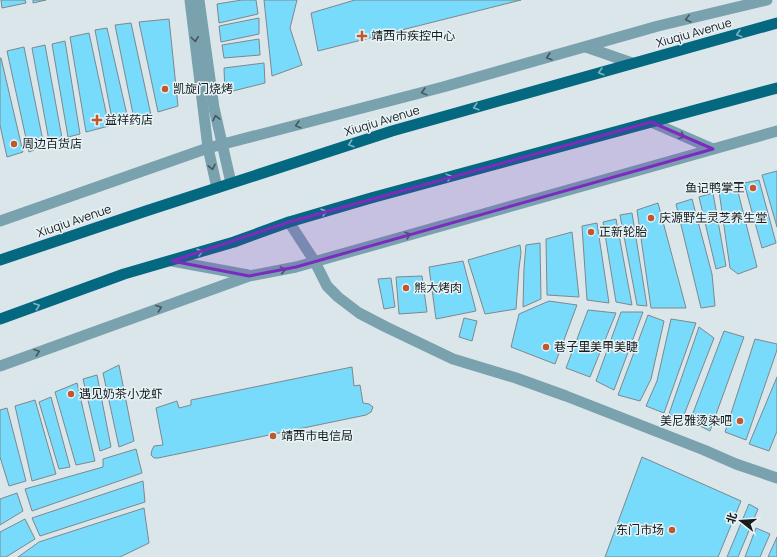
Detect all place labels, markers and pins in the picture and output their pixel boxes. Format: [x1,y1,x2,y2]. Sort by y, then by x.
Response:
place label: 靖西市疾控中心 [371,27,455,44]
marker: 靖西市疾控中心 [356,30,368,42]
place label: 凯旋门烧烤 [173,80,233,97]
marker: 凯旋门烧烤 [160,84,170,94]
place label: 益祥药店 [105,111,153,128]
marker: 益祥药店 [92,115,102,125]
place label: 周边百货店 [22,135,82,152]
marker: 周边百货店 [9,139,19,149]
place label: 鱼记鸭掌王 [685,179,745,196]
marker: 鱼记鸭掌王 [748,183,758,193]
place label: 庆源野生灵芝养生堂 [659,209,767,226]
marker: 庆源野生灵芝养生堂 [646,213,656,223]
place label: 正新轮胎 [599,223,647,240]
marker: 正新轮胎 [586,227,596,237]
place label: 熊大烤肉 [414,279,462,296]
marker: 熊大烤肉 [401,283,411,293]
place label: 巷子里美甲美睫 [554,338,638,355]
marker: 巷子里美甲美睫 [541,342,551,352]
place label: 遇见奶茶小龙虾 [79,385,163,402]
marker: 遇见奶茶小龙虾 [66,389,76,399]
place label: 美尼雅烫染吧 [660,412,732,429]
marker: 美尼雅烫染吧 [735,416,745,426]
place label: 靖西市电信局 [281,427,353,444]
marker: 靖西市电信局 [268,431,278,441]
place label: 东门市场 [616,521,664,538]
marker: 东门市场 [667,525,677,535]

